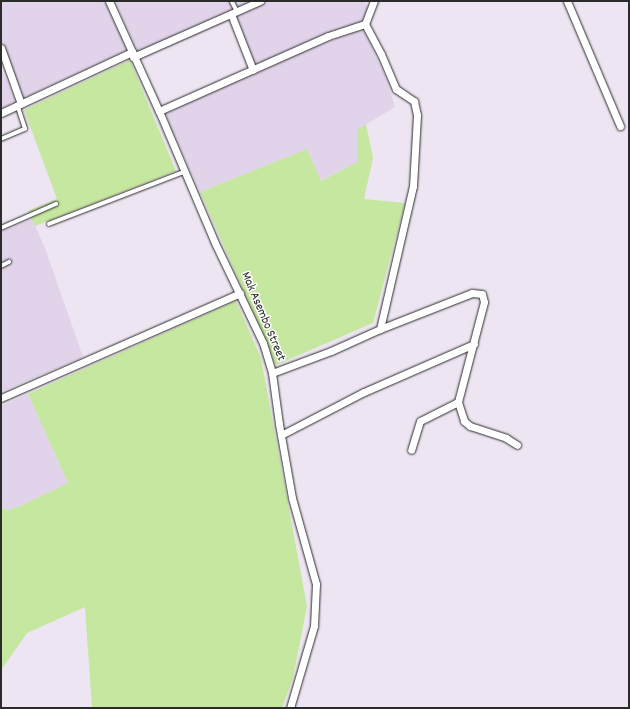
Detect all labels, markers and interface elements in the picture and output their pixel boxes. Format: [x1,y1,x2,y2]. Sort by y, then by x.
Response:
street label: Mak Asembo Street [236,270,288,364]

